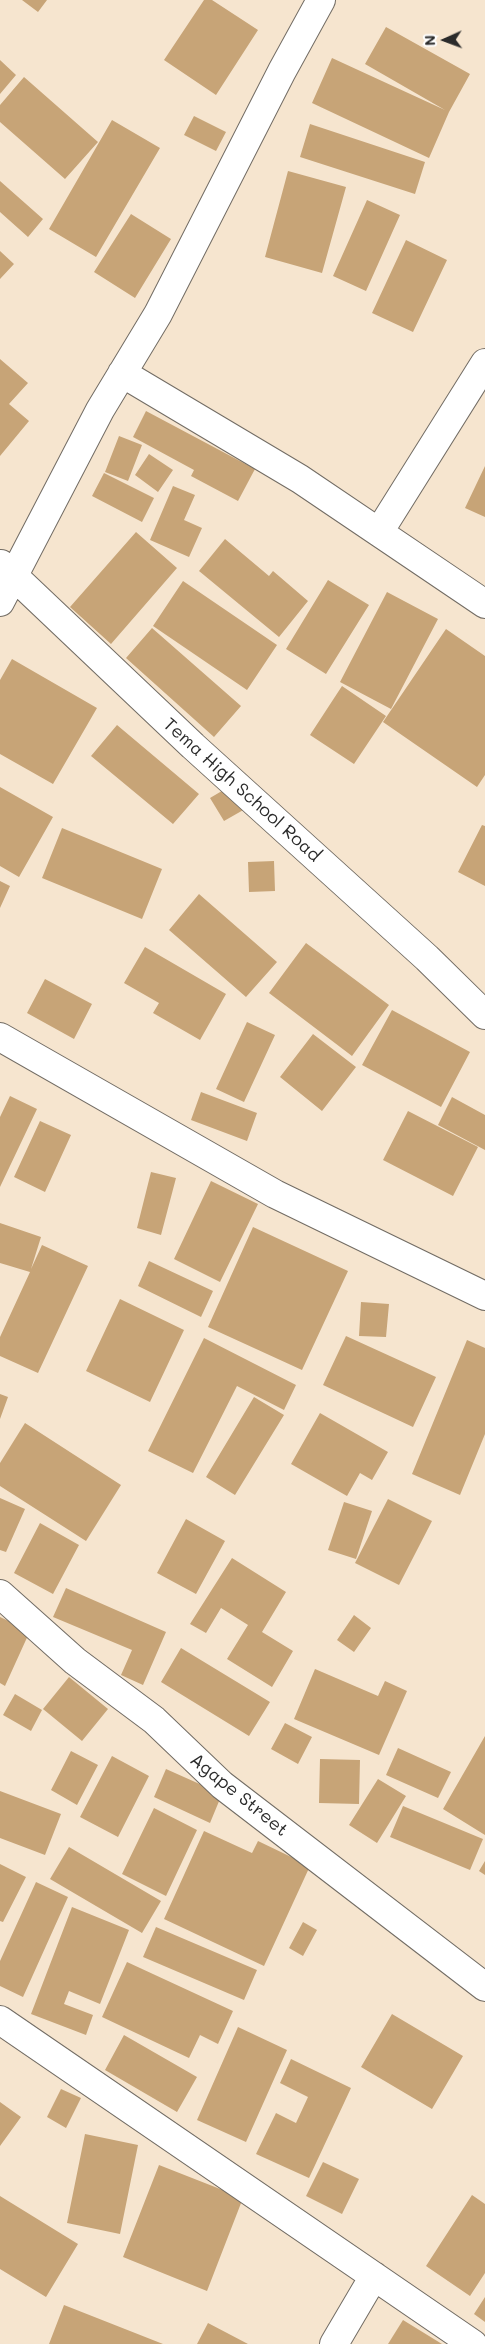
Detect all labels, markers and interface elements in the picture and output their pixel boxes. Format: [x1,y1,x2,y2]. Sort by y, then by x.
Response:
north arrow [420,15,470,65]
text: N [420,35,439,46]
street label: Tema High School Road [159,714,325,866]
street label: Agape Street [186,1749,292,1841]

